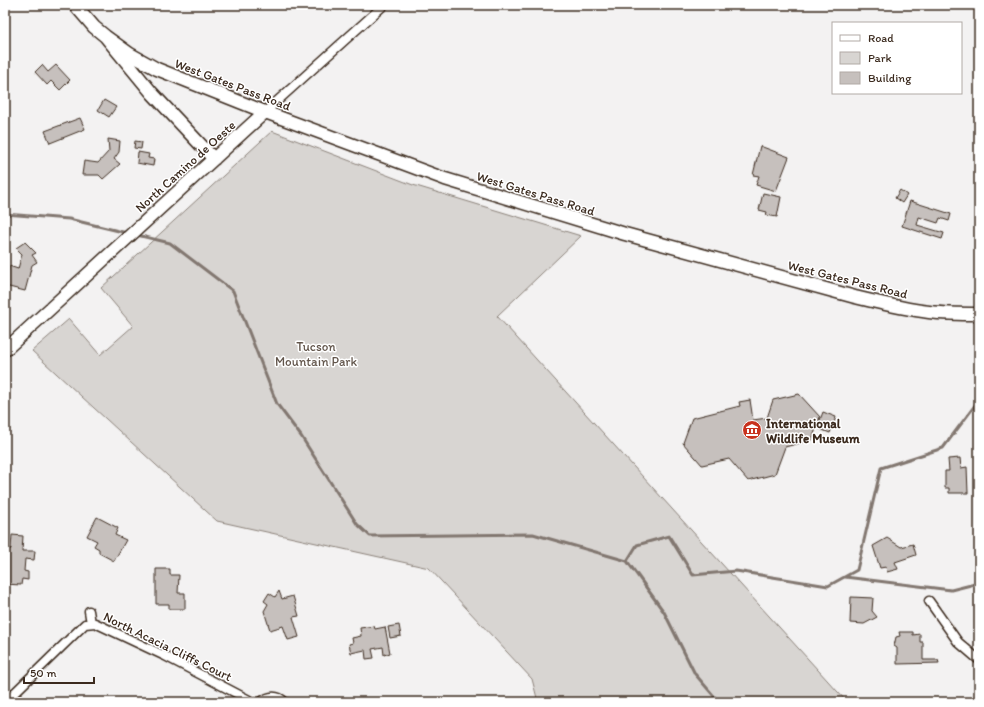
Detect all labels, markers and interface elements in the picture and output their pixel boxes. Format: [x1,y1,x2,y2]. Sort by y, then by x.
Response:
legend [832,22,962,94]
text: Road [868,31,894,45]
text: Park [868,51,892,65]
street label: West Gates Pass Road [173,55,293,114]
text: Building [868,71,912,85]
street label: North Camino de Oeste [132,117,238,215]
street label: West Gates Pass Road [475,168,597,219]
street label: West Gates Pass Road [786,257,909,302]
park label: Tucson Mountain Park [275,339,357,369]
place label: International Wildlife Museum [766,416,860,446]
museum icon: International Wildlife Museum [741,419,763,441]
street label: North Acacia Cliffs Court [101,609,234,684]
scale bar [24,659,94,685]
text: 50 m [30,666,56,680]

